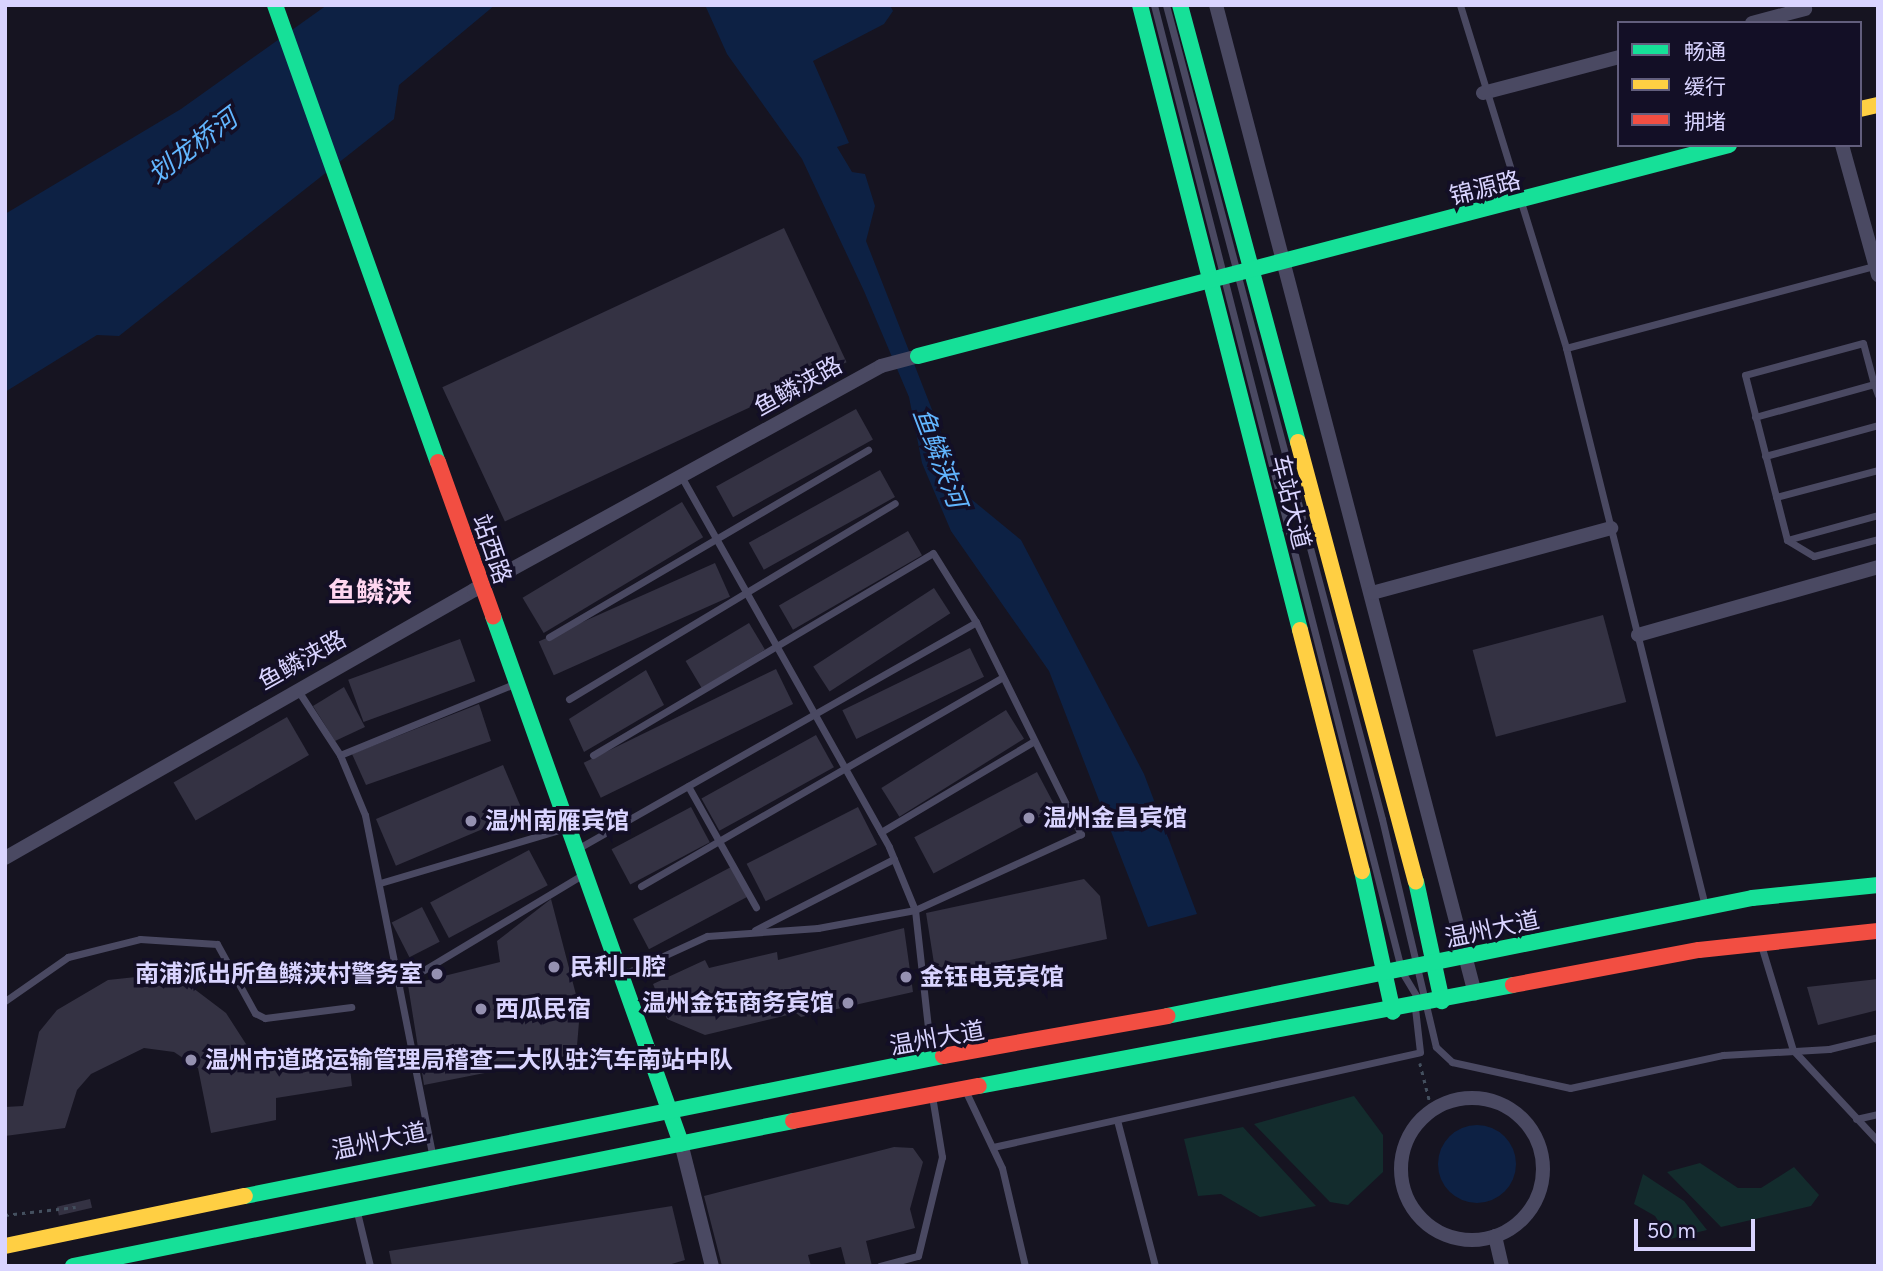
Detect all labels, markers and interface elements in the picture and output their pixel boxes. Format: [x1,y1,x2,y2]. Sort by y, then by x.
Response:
legend [1617,21,1862,147]
text: 畅通 [1684,39,1726,64]
text: 缓行 [1684,74,1726,99]
water label: 划龙桥河 [142,103,244,191]
text: 拥堵 [1684,109,1726,134]
street label: 锦源路 [1447,165,1523,211]
street label: 鱼鳞浃路 [749,350,847,422]
water label: 鱼鳞浃河 [906,404,972,512]
street label: 车站大道 [1265,452,1317,552]
street label: 站西路 [467,510,517,588]
district label: 鱼鳞浃 [328,575,412,609]
street label: 鱼鳞浃路 [253,624,351,696]
place label: 温州金昌宾馆 [1043,804,1187,832]
place label: 温州南雁宾馆 [485,807,629,835]
marker: 温州金昌宾馆 [1021,810,1037,826]
marker: 温州南雁宾馆 [463,813,479,829]
street label: 温州大道 [1442,905,1542,953]
place label: 民利口腔 [570,953,666,981]
marker: 民利口腔 [544,957,564,977]
place label: 南浦派出所鱼鳞浃村警务室 [135,960,423,988]
place label: 金钰电竞宾馆 [920,963,1064,991]
marker: 南浦派出所鱼鳞浃村警务室 [429,966,445,982]
marker: 金钰电竞宾馆 [898,969,914,985]
place label: 温州金钰商务宾馆 [642,989,834,1017]
place label: 西瓜民宿 [495,995,591,1023]
marker: 温州金钰商务宾馆 [840,995,856,1011]
marker: 西瓜民宿 [473,1001,489,1017]
street label: 温州大道 [887,1015,987,1061]
place label: 温州市道路运输管理局稽查二大队驻汽车南站中队 [205,1046,733,1074]
marker: 温州市道路运输管理局稽查二大队驻汽车南站中队 [183,1052,199,1068]
street label: 温州大道 [329,1117,429,1165]
scale bar [1638,1204,1759,1248]
text: 50 m [1647,1218,1696,1243]

